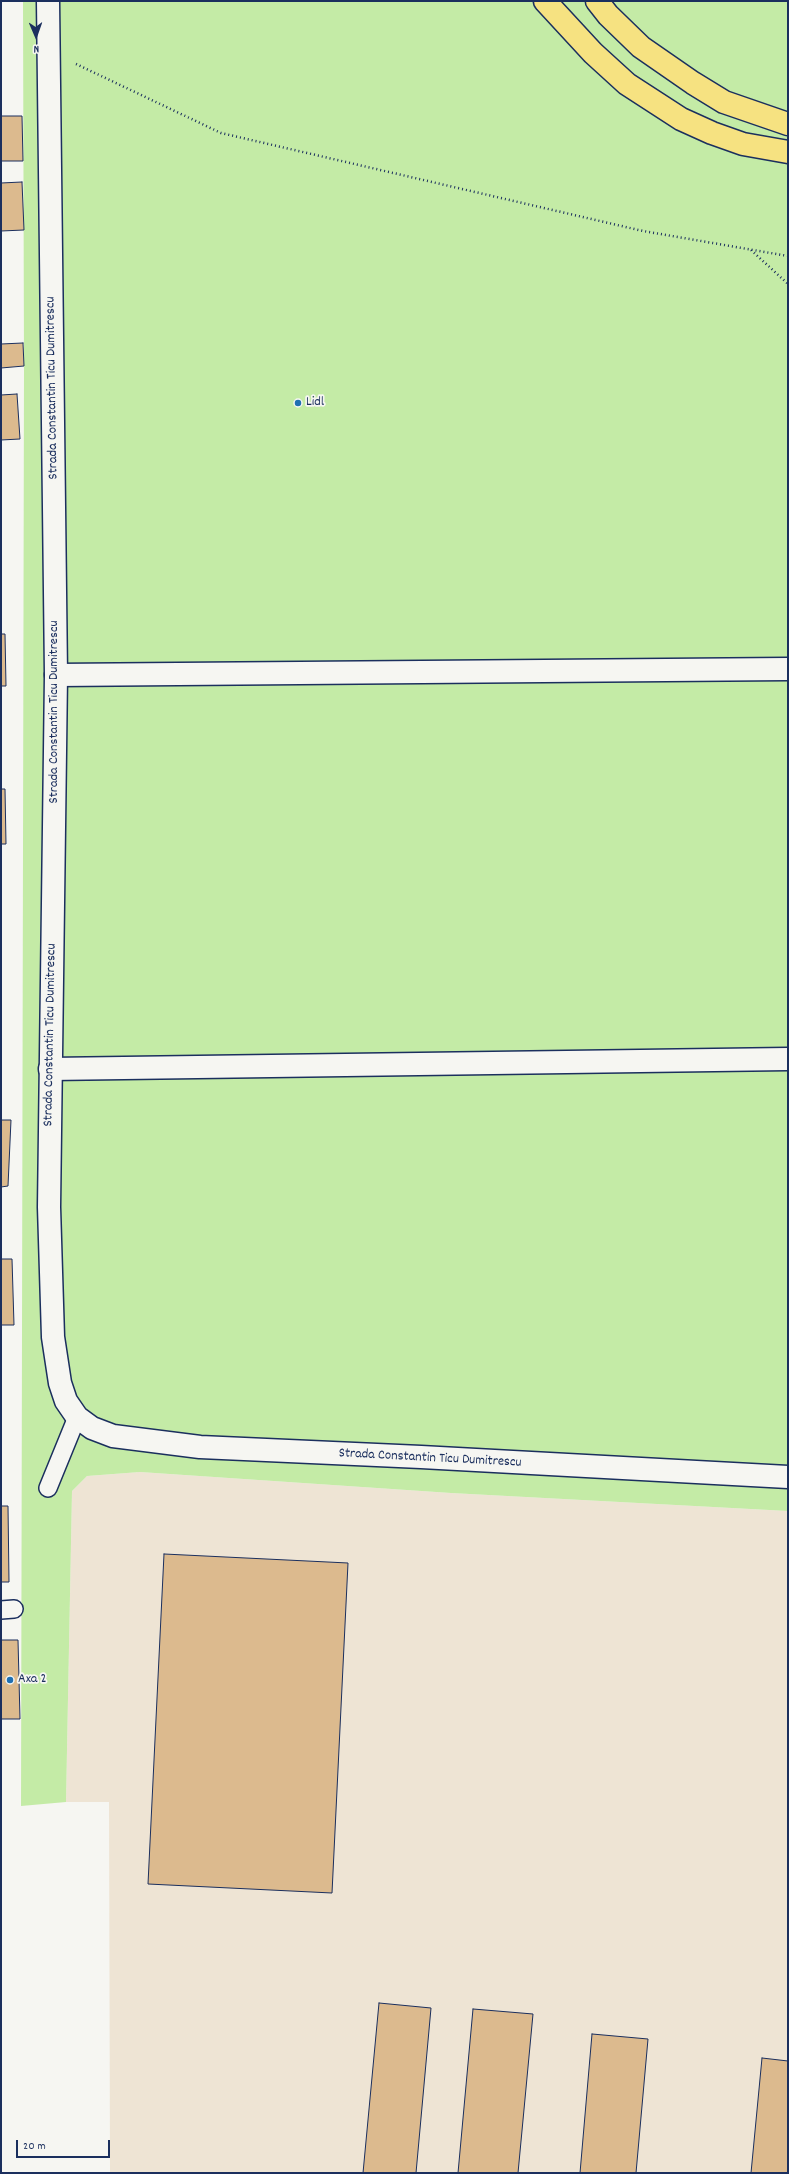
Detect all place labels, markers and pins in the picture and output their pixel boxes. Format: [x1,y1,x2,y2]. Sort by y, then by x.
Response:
place label: Lidl [306,395,324,411]
marker: Lidl [293,398,303,408]
place label: Axa 2 [18,1672,47,1688]
marker: Axa 2 [5,1675,15,1685]

